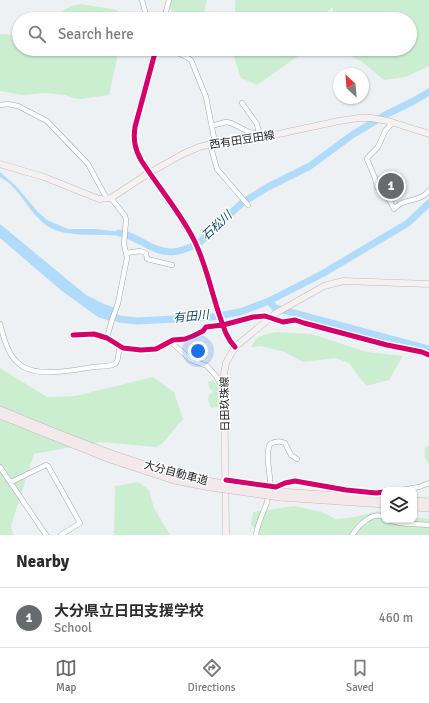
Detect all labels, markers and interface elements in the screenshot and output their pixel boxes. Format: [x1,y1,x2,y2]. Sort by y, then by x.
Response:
search box [12,12,417,56]
icon: search [26,23,48,45]
text: Search here [58,25,134,43]
north arrow [333,68,369,104]
street label: 西有田豆田線 [208,128,276,152]
pin: 1 [378,171,404,201]
water label: 石松川 [199,207,237,244]
water label: 有田川 [172,307,212,326]
your location [188,341,208,361]
street label: 日田玖珠線 [218,376,232,432]
street label: 大分自動車道 [142,458,210,488]
map controls [381,487,417,523]
button: layers [381,487,417,523]
text: Nearby [16,551,69,572]
text: 大分県立日田支援学校 [54,602,204,620]
text: 1 [25,610,33,626]
text: 460 m [379,610,413,626]
text: School [54,620,92,636]
tab: Map [55,657,77,694]
tab: Directions [188,657,236,694]
tab: Saved [346,657,374,694]

